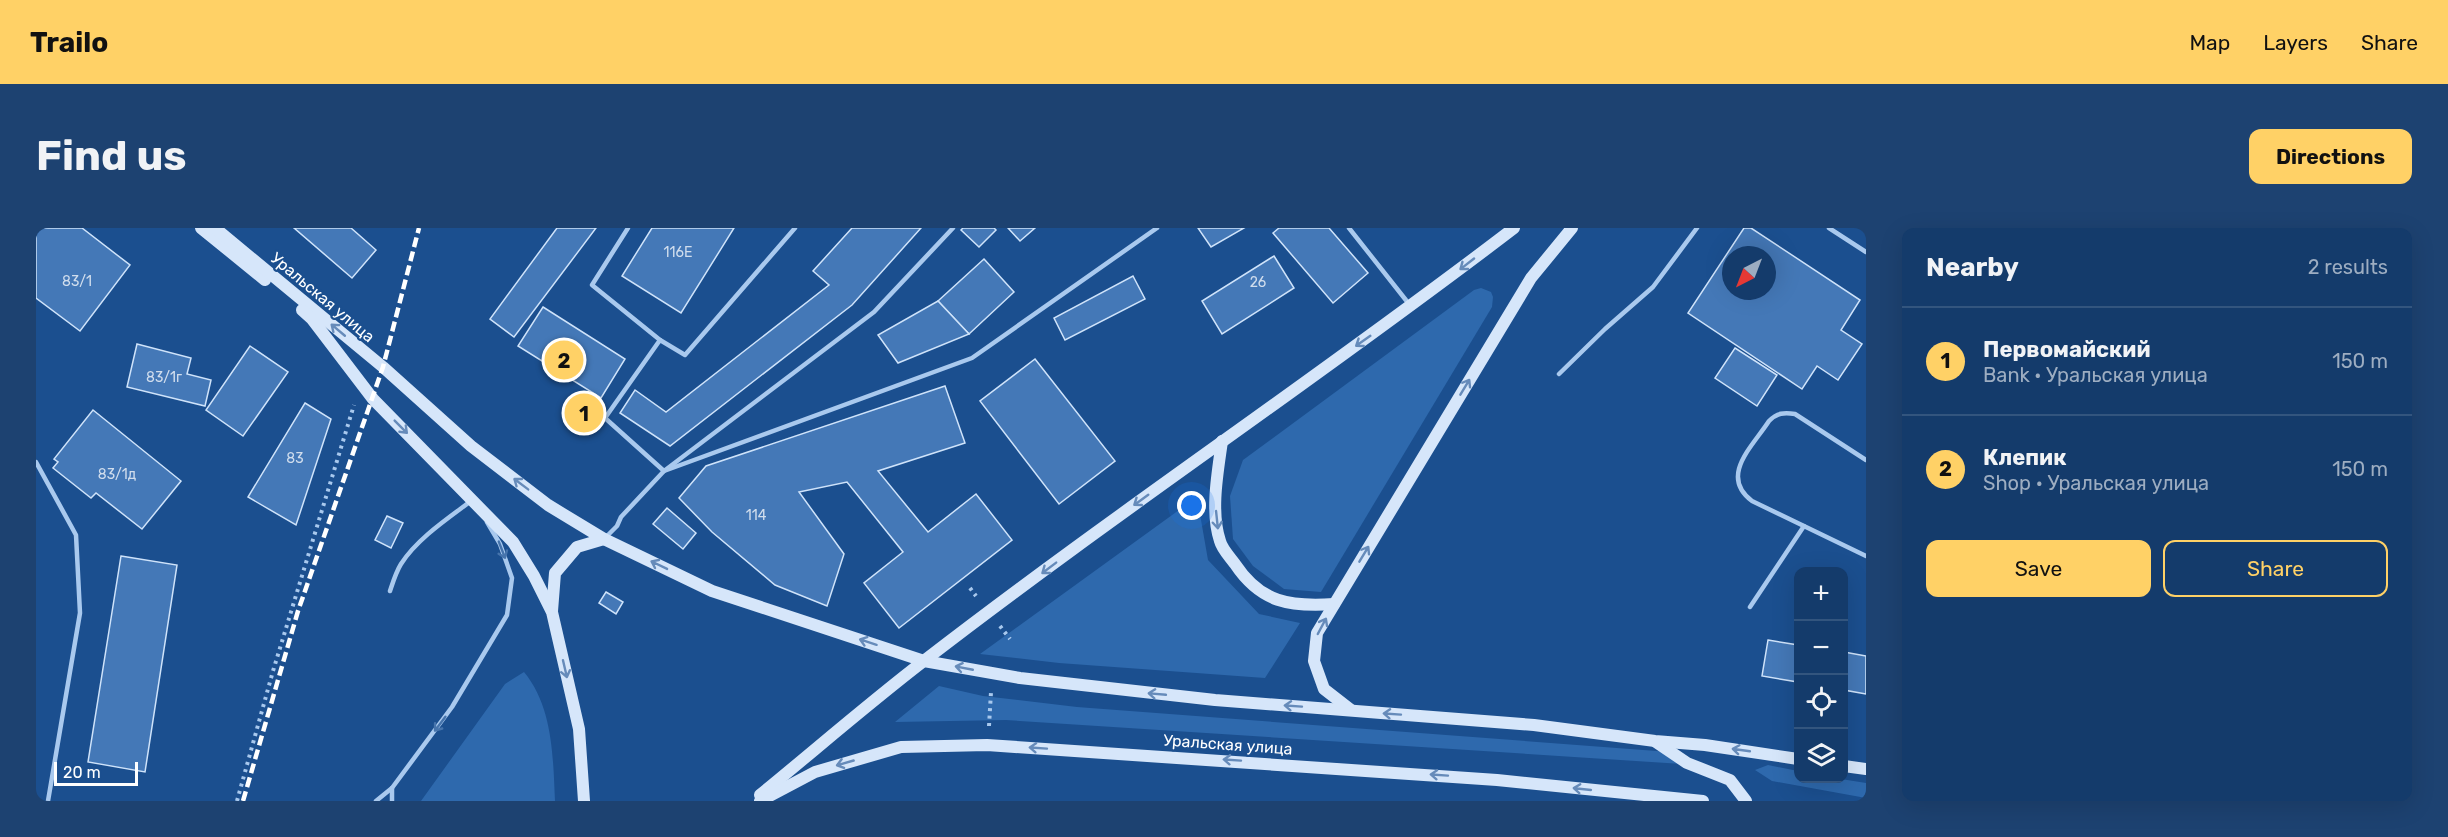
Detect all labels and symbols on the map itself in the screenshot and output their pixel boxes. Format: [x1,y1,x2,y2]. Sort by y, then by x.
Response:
house number: 116Е [664,244,692,261]
north arrow [1722,246,1776,300]
street label: Уральская улица [267,249,378,346]
one-way arrow [1460,257,1476,270]
house number: 83/1 [62,273,92,290]
house number: 26 [1250,274,1266,291]
one-way arrow [331,323,346,337]
one-way arrow [1356,335,1372,347]
pin: 2 [544,338,584,382]
house number: 83/1г [146,369,182,386]
one-way arrow [1460,379,1472,396]
pin: 1 [564,390,604,435]
one-way arrow [393,420,408,434]
house number: 83 [286,450,304,467]
house number: 83/1д [98,466,136,483]
one-way arrow [513,477,529,490]
your location [1177,491,1206,520]
one-way arrow [1133,493,1149,506]
house number: 114 [746,507,767,524]
one-way arrow [1212,509,1223,529]
one-way arrow [497,540,508,559]
one-way arrow [1359,546,1371,563]
one-way arrow [651,559,669,571]
one-way arrow [1041,561,1057,574]
one-way arrow [1316,618,1328,635]
one-way arrow [859,636,878,647]
one-way arrow [560,659,572,678]
one-way arrow [955,662,974,673]
one-way arrow [1147,688,1167,699]
one-way arrow [1283,700,1303,711]
one-way arrow [1383,708,1403,719]
one-way arrow [434,715,446,731]
street label: Уральская улица [1163,731,1293,758]
one-way arrow [1028,742,1048,753]
one-way arrow [1731,745,1751,756]
one-way arrow [1223,755,1243,766]
one-way arrow [836,758,855,769]
scale bar [54,759,138,786]
one-way arrow [1429,770,1449,781]
one-way arrow [1573,783,1592,794]

